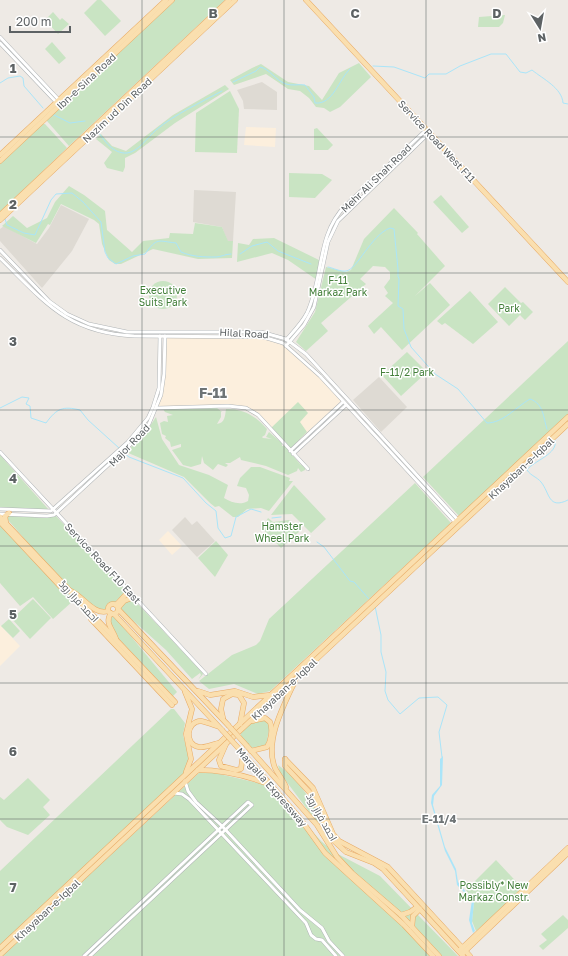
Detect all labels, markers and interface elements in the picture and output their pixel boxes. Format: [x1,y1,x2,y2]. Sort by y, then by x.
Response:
text: B [208,5,218,21]
text: C [350,5,360,21]
text: D [492,5,502,21]
scale bar [10,8,70,34]
north arrow [520,8,560,48]
text: 200 m [16,14,51,29]
text: N [537,31,547,45]
street label: Ibn-e-Sina Road [54,50,118,112]
text: 1 [10,60,17,76]
street label: Nazim ud Din Road [80,75,154,145]
street label: Service Road West F11 [396,97,478,185]
street label: Mehr Ali Shah Road [338,141,414,215]
text: 2 [9,196,17,212]
park label: F-11 Markaz Park [309,274,368,298]
park label: Executive Suits Park [139,284,188,308]
park label: Park [498,302,520,314]
street label: Hilal Road [219,326,269,340]
text: 3 [9,333,17,349]
park label: F-11/2 Park [380,366,434,378]
district label: F-11 [199,384,227,401]
street label: Major Road [106,421,152,469]
street label: Khayaban-e-Iqbal [486,435,556,501]
text: 4 [9,470,17,486]
street label: Service Road F10 East [63,520,143,606]
park label: Hamster Wheel Park [255,520,310,544]
street label: احمد فراز روڈ [57,578,101,624]
text: 5 [9,606,17,622]
street label: Khayaban-e-Iqbal [249,656,319,722]
text: 6 [9,743,17,759]
street label: Margalla Expressway [234,745,310,829]
street label: احمد فراز روڈ [304,791,340,843]
district label: E-11/4 [422,812,456,825]
street label: Khayaban-e-Iqbal [12,877,82,943]
text: 7 [9,879,17,895]
park label: Possibly* New Markaz Constr. [459,879,529,903]

